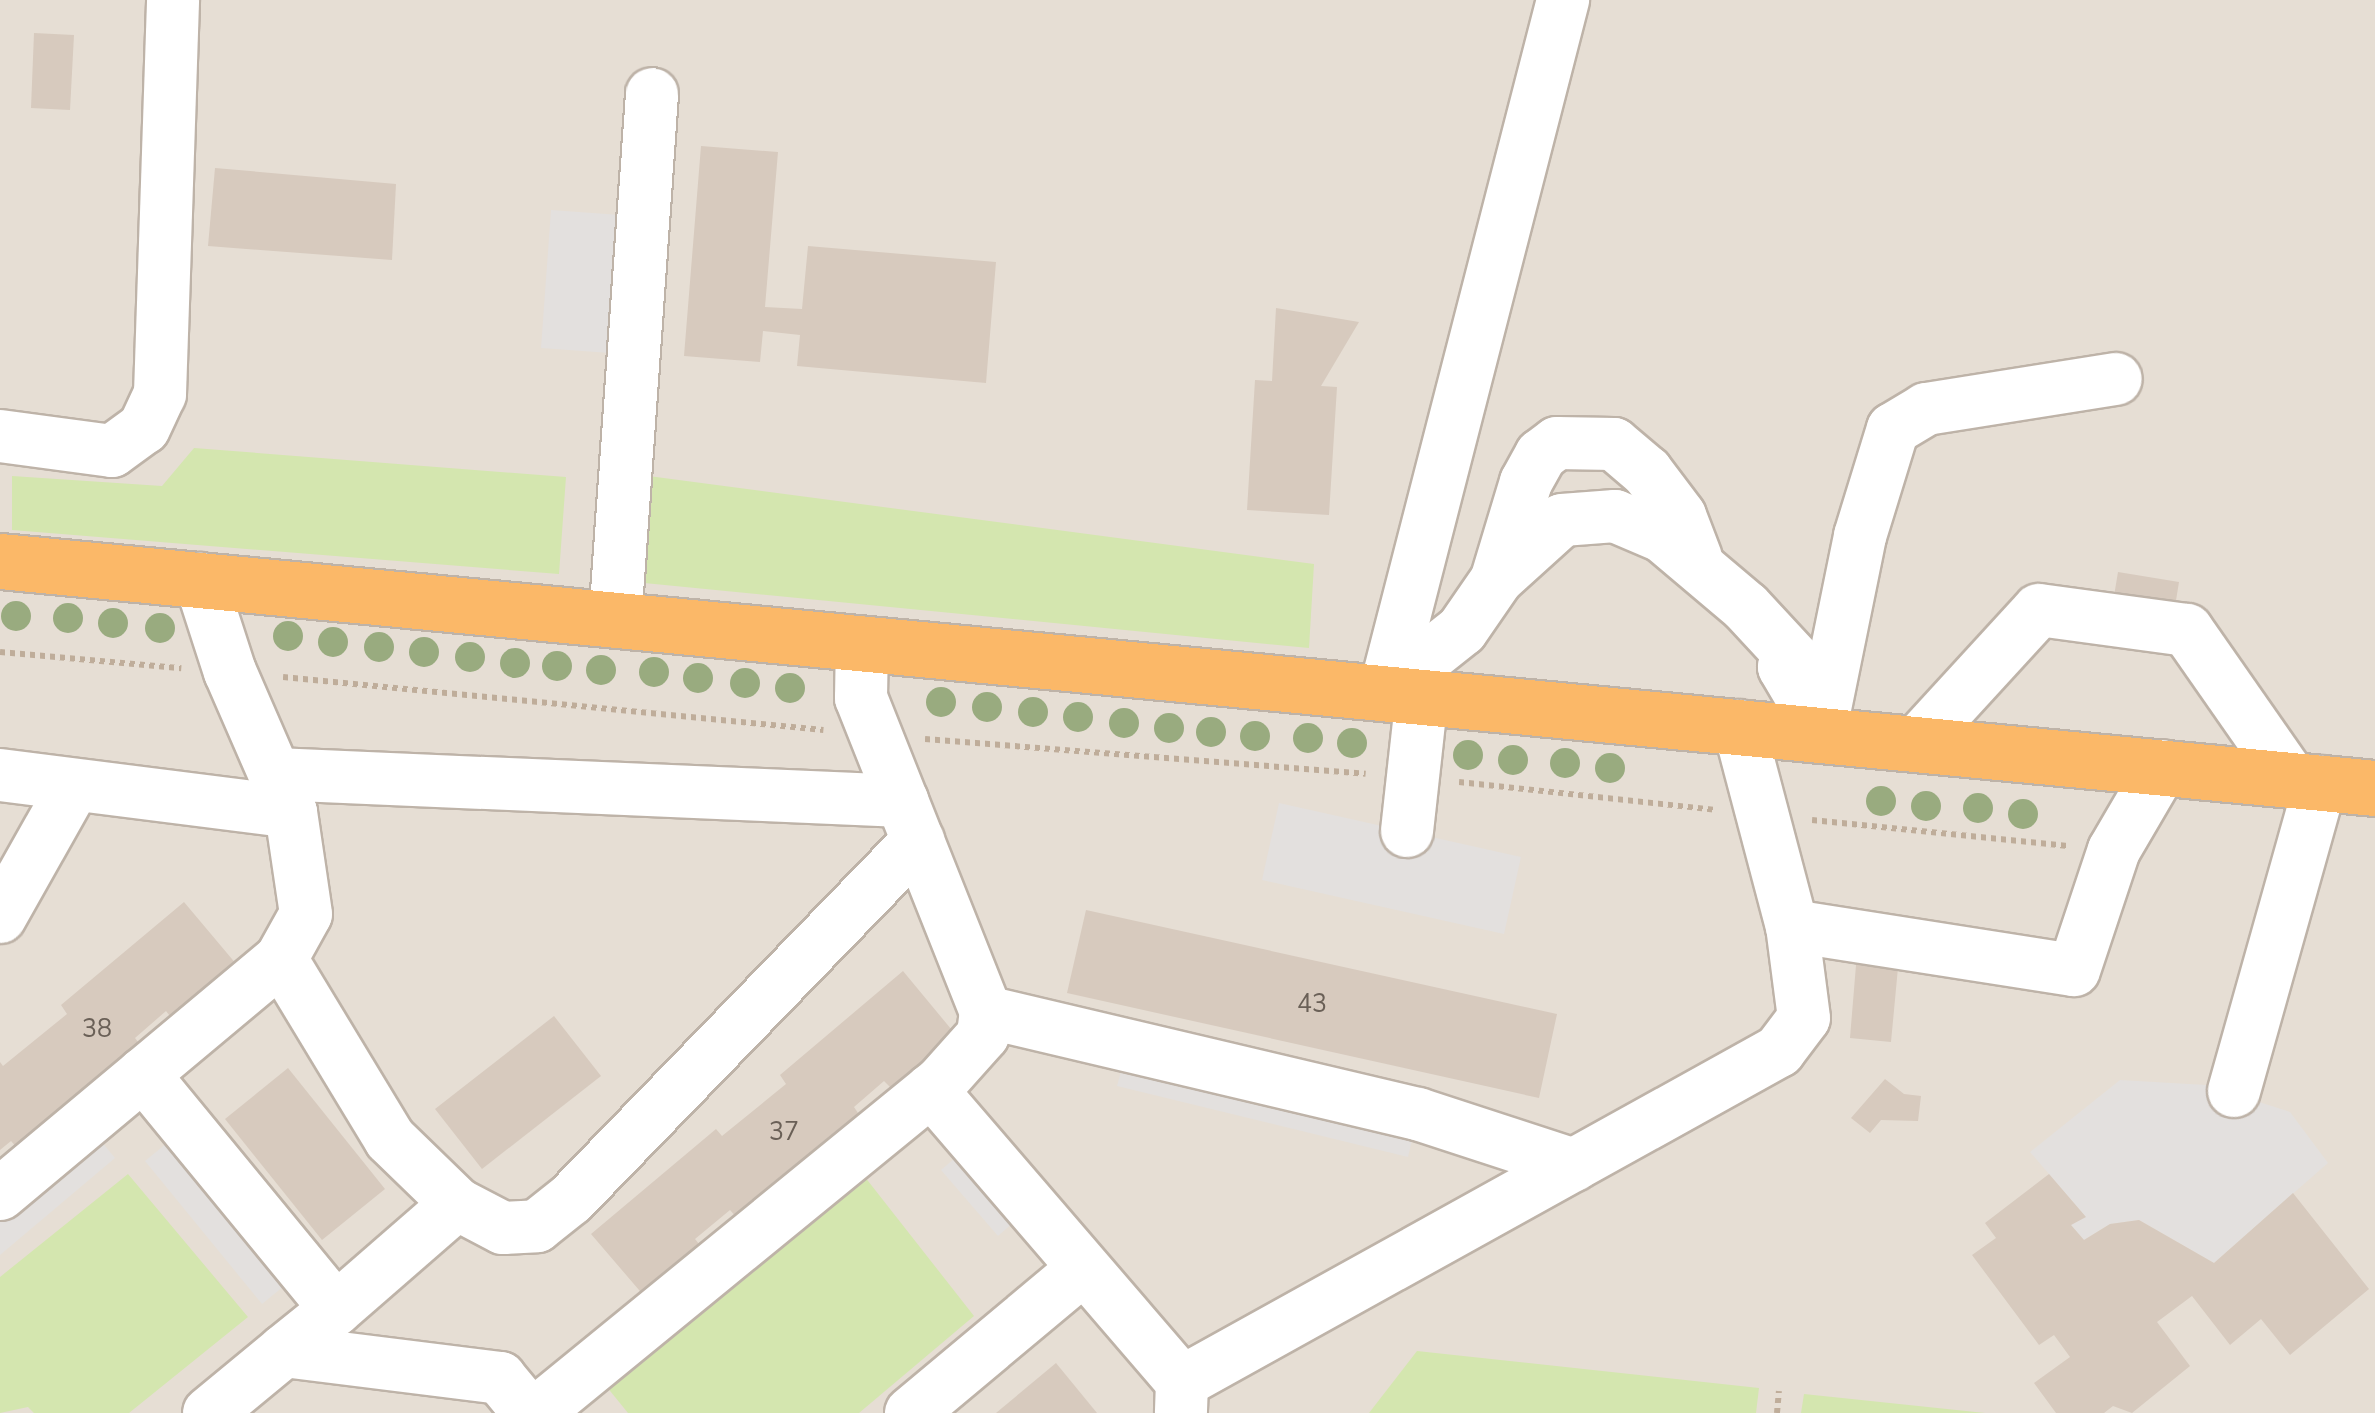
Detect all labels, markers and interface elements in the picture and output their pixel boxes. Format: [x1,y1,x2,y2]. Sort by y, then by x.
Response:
house number: 43 [1297,989,1327,1019]
house number: 38 [82,1014,112,1044]
house number: 37 [769,1117,799,1147]

